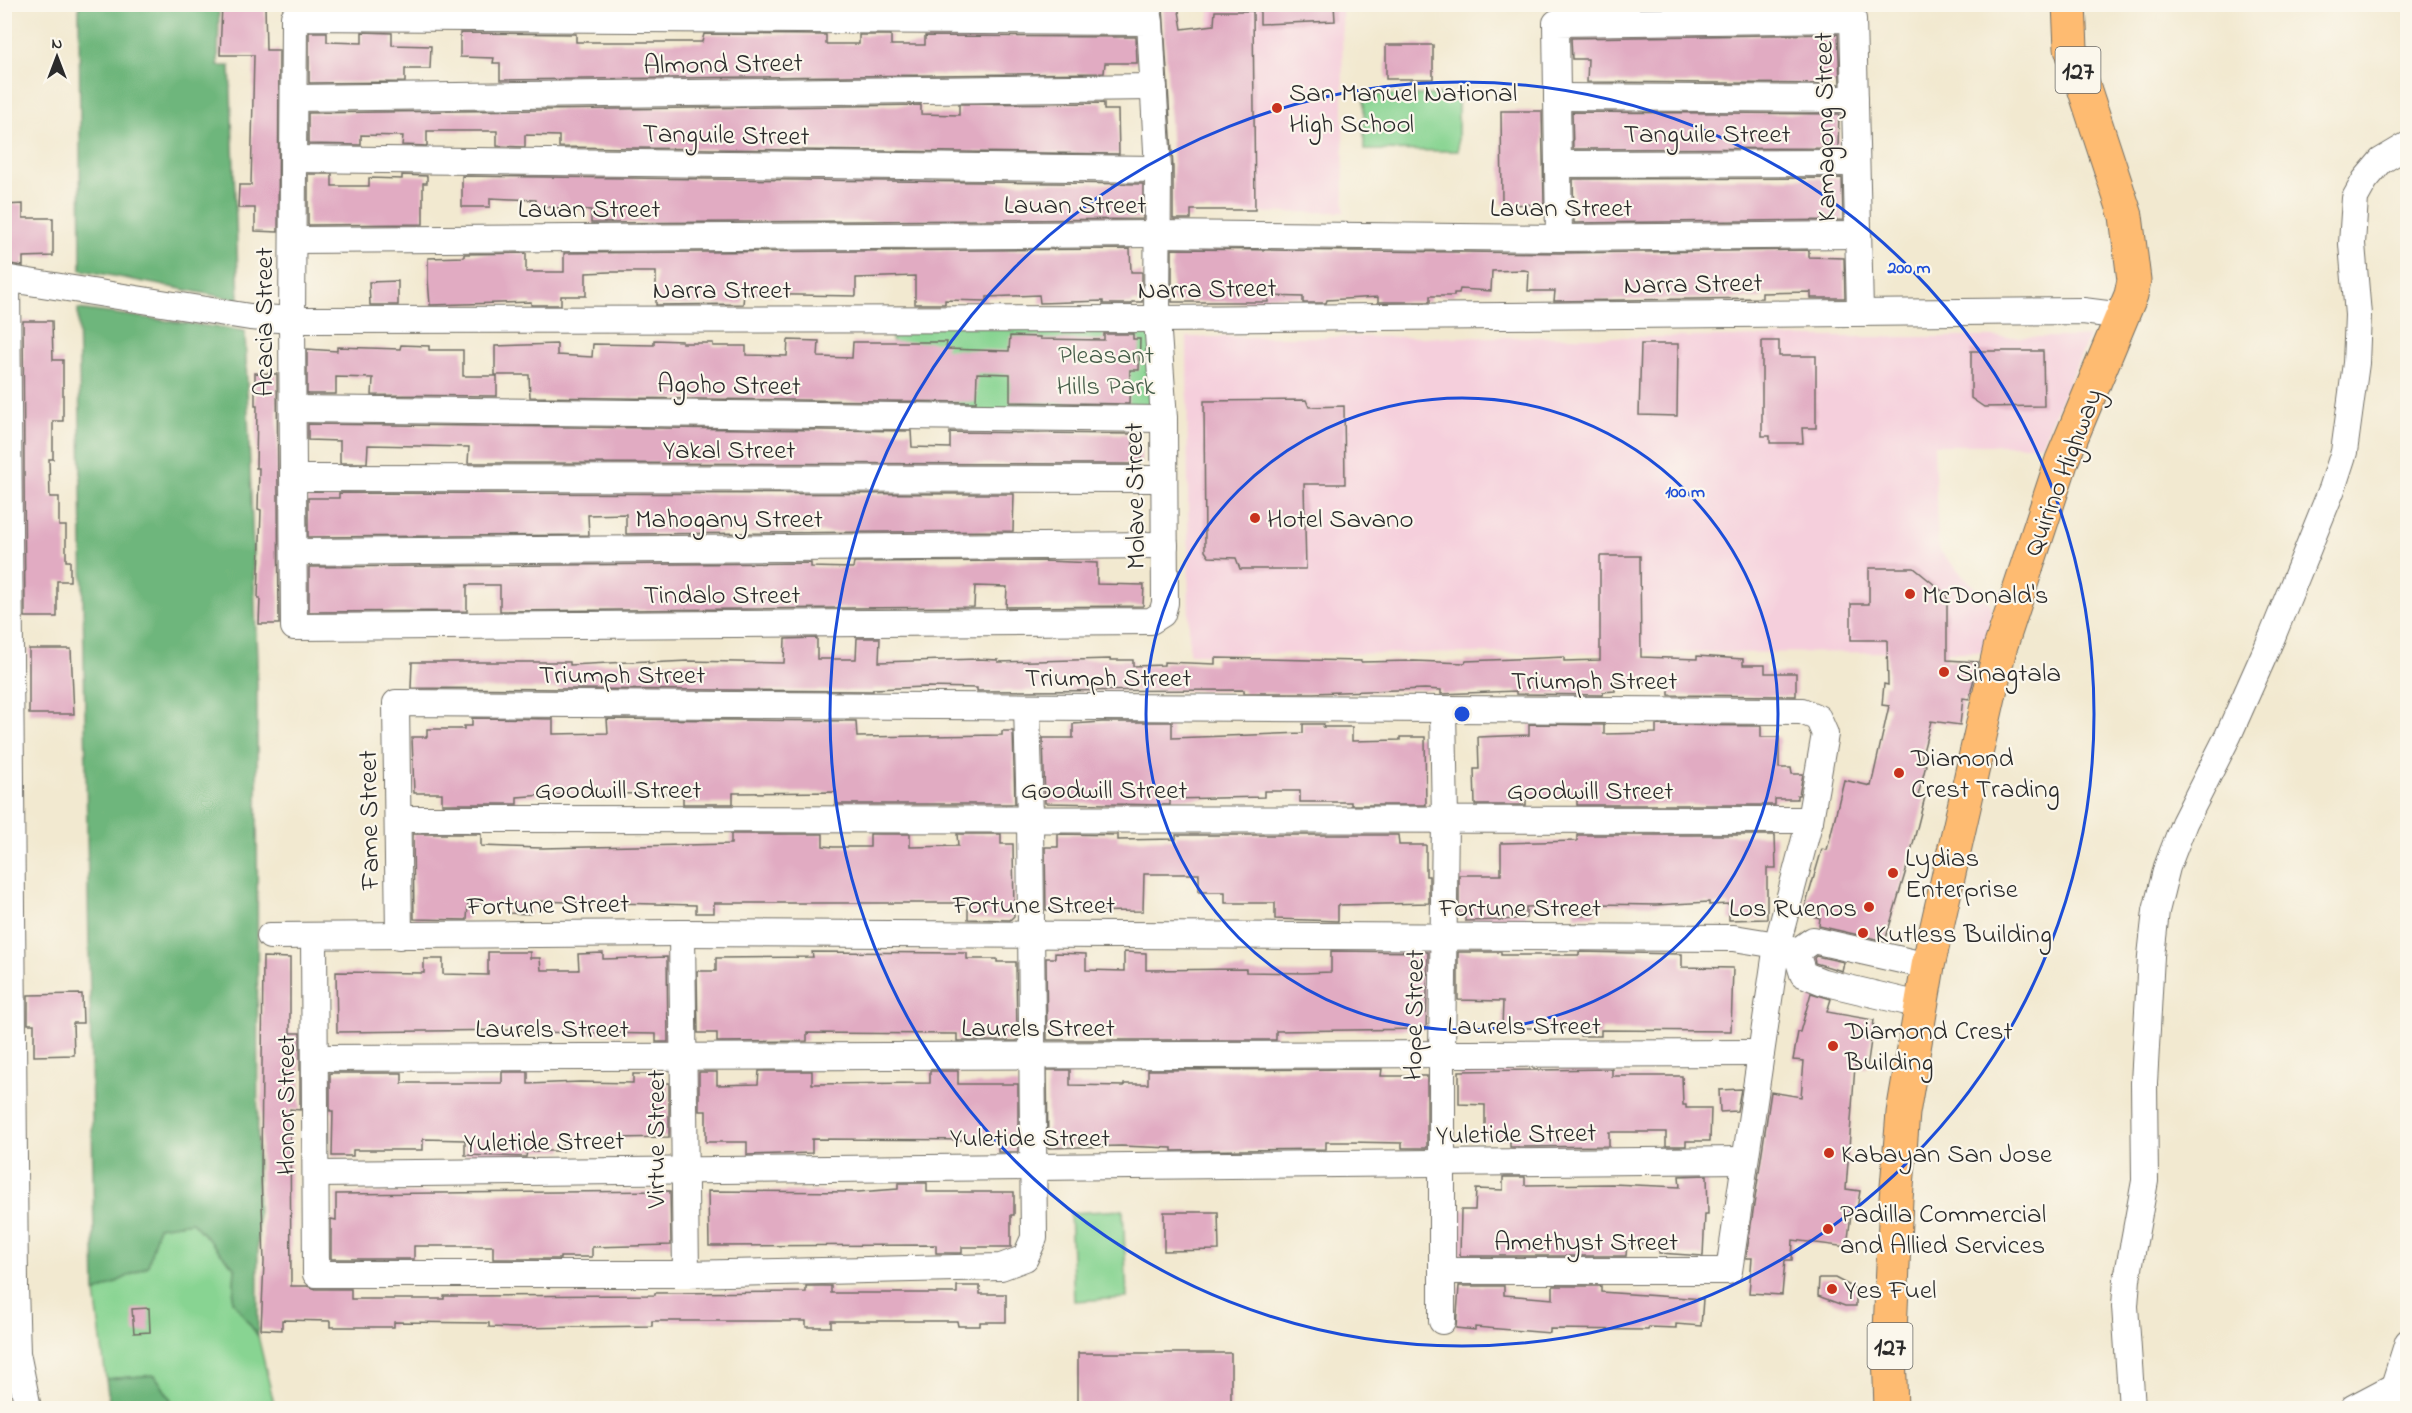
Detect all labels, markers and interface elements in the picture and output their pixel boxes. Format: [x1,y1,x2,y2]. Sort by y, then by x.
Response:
north arrow [27,27,87,87]
text: N [52,32,63,56]
street label: Kamagong Street [1805,32,1848,222]
street label: Almond Street [643,45,803,86]
road number: 127 [2056,47,2100,93]
place label: San Manuel National High School [1289,75,1517,145]
marker: San Manuel National High School [1270,101,1284,115]
street label: Tanguile Street [642,116,810,157]
street label: Tanguile Street [1623,116,1791,155]
street label: Lauan Street [1004,187,1146,226]
street label: Lauan Street [1490,190,1632,229]
street label: Lauan Street [518,191,660,230]
street label: Acacia Street [246,247,285,397]
text: 200 m [1887,256,1931,282]
street label: Narra Street [1623,265,1763,306]
street label: Narra Street [1137,270,1277,311]
street label: Narra Street [653,272,791,311]
park label: Pleasant Hills Park [1057,337,1156,407]
street label: Agoho Street [657,366,801,407]
street label: Quirino Highway [2014,383,2114,562]
street label: Molave Street [1116,422,1157,570]
street label: Yakal Street [663,432,795,471]
text: 100 m [1665,480,1705,506]
street label: Mahogany Street [635,501,823,540]
place label: Hotel Savano [1267,501,1413,540]
marker: Hotel Savano [1248,511,1262,525]
street label: Tindalo Street [644,577,800,616]
place label: McDonald's [1922,577,2048,616]
marker: McDonald's [1903,587,1917,601]
place label: Sinagtala [1956,655,2061,694]
street label: Triumph Street [539,657,705,696]
street label: Triumph Street [1025,660,1191,699]
street label: Triumph Street [1511,663,1677,702]
marker: Sinagtala [1937,665,1951,679]
centre of rings [1452,704,1472,724]
place label: Diamond Crest Trading [1910,740,2060,810]
street label: Fame Street [350,750,391,891]
marker: Diamond Crest Trading [1892,766,1906,780]
street label: Goodwill Street [535,772,701,811]
street label: Goodwill Street [1021,772,1187,811]
street label: Goodwill Street [1507,773,1673,812]
place label: Lydias Enterprise [1905,840,2019,910]
marker: Lydias Enterprise [1886,866,1900,880]
street label: Fortune Street [466,886,629,927]
street label: Fortune Street [952,887,1115,926]
street label: Fortune Street [1438,890,1601,929]
place label: Los Ruenos [1729,890,1857,929]
marker: Los Ruenos [1862,900,1876,914]
place label: Kutless Building [1875,916,2052,955]
marker: Kutless Building [1856,926,1870,940]
street label: Hope Street [1395,949,1436,1081]
street label: Laurels Street [1447,1008,1601,1047]
street label: Laurels Street [961,1010,1115,1049]
street label: Laurels Street [475,1011,629,1050]
place label: Diamond Crest Building [1844,1013,2013,1083]
street label: Honor Street [268,1035,307,1175]
marker: Diamond Crest Building [1826,1039,1840,1053]
street label: Virtue Street [638,1070,677,1209]
street label: Yuletide Street [1436,1115,1597,1156]
street label: Yuletide Street [950,1120,1110,1159]
street label: Yuletide Street [464,1123,625,1164]
place label: Kabayan San Jose [1841,1136,2053,1175]
marker: Kabayan San Jose [1822,1146,1836,1160]
place label: Padilla Commercial and Allied Services [1840,1196,2046,1266]
marker: Padilla Commercial and Allied Services [1821,1222,1835,1236]
street label: Amethyst Street [1494,1224,1678,1263]
place label: Yes Fuel [1844,1272,1937,1311]
marker: Yes Fuel [1825,1282,1839,1296]
road number: 127 [1868,1323,1912,1369]

